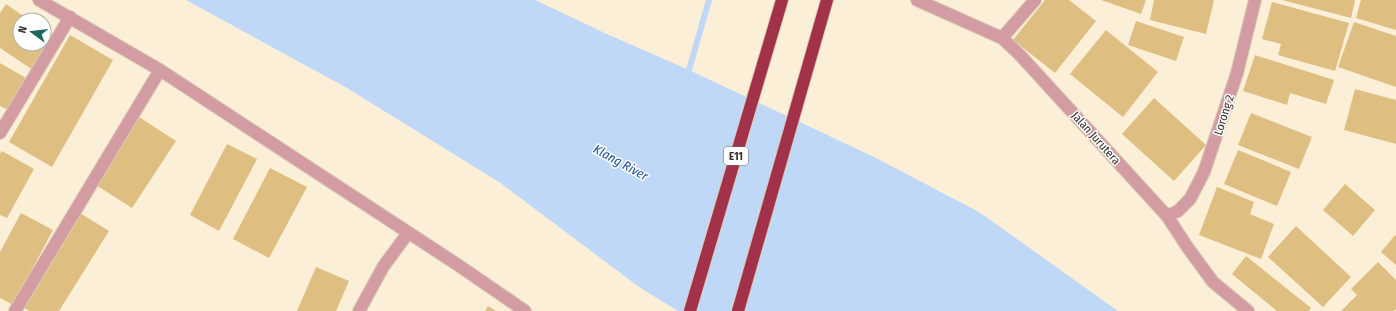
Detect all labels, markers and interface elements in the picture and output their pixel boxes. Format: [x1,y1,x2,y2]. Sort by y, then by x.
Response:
north arrow [12,12,52,52]
text: N [16,25,30,34]
street label: Lorong 2 [1211,93,1237,137]
street label: Jalan Jurutera [1069,109,1124,167]
water label: Klang River [591,141,651,184]
road number: E11 [724,147,748,165]

